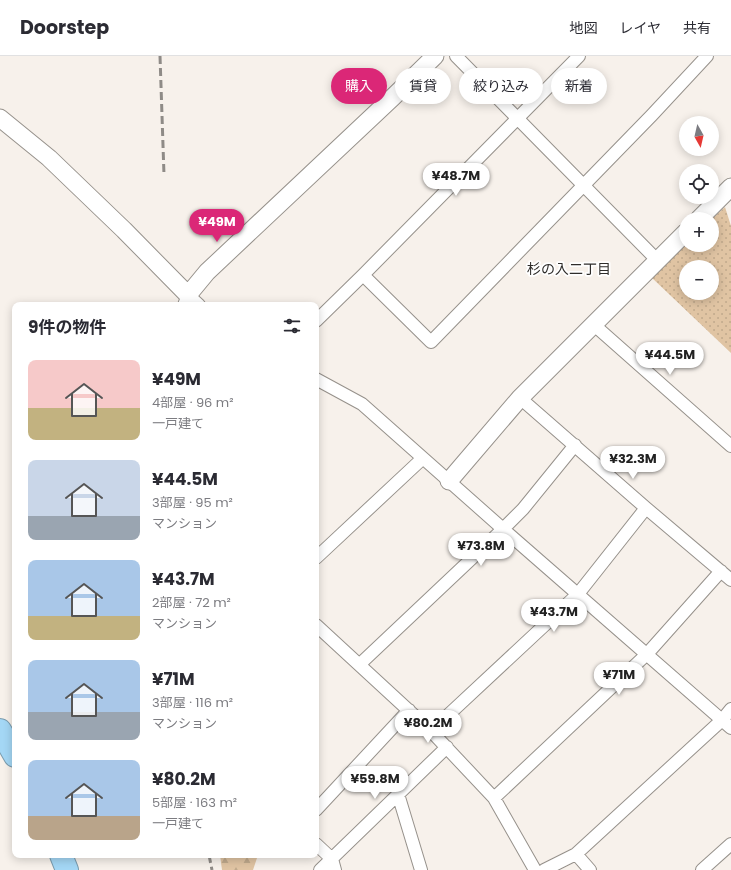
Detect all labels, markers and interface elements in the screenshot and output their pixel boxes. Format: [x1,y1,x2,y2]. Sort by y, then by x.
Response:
text: Doorstep [20,14,109,41]
text: 地図 [569,18,597,38]
text: レイヤ [619,18,661,38]
text: 共有 [683,18,711,38]
chip: 購入 [331,68,387,104]
chip: 賃貸 [395,68,451,104]
chip: 絞り込み [459,68,543,104]
chip: 新着 [551,68,607,104]
north arrow [679,116,719,156]
map controls [679,116,719,300]
pin: ¥48.7M [423,163,489,197]
button: locate [679,164,719,204]
text: ¥48.7M [432,166,480,185]
pin: ¥49M [193,209,241,243]
text: ¥49M [198,212,236,231]
button: + [679,212,719,252]
district label: 杉の入二丁目 [527,259,611,279]
button: − [679,260,719,300]
text: 9件の物件 [28,315,106,339]
icon: filters [281,315,303,337]
pin: ¥44.5M [637,342,703,376]
text: ¥44.5M [645,345,695,364]
text: ¥49M [152,367,201,391]
icon: home [60,376,108,424]
text: 4部屋 · 96 m² [152,393,233,412]
text: 一戸建て [152,414,204,433]
pin: ¥32.3M [600,446,666,480]
text: ¥32.3M [609,449,657,468]
text: ¥44.5M [152,467,218,491]
icon: home [60,476,108,524]
text: 3部屋 · 95 m² [152,493,233,512]
text: マンション [152,514,217,533]
pin: ¥73.8M [448,533,514,567]
text: ¥73.8M [457,536,505,555]
text: ¥43.7M [152,567,215,591]
icon: home [60,576,108,624]
text: 2部屋 · 72 m² [152,593,231,612]
pin: ¥43.7M [521,599,587,633]
text: ¥43.7M [530,602,578,621]
text: マンション [152,614,217,633]
pin: ¥71M [595,662,643,696]
text: ¥71M [603,665,635,684]
text: ¥71M [152,667,195,691]
icon: home [60,676,108,724]
text: 3部屋 · 116 m² [152,693,233,712]
pin: ¥80.2M [395,710,461,744]
text: ¥80.2M [404,713,452,732]
text: マンション [152,714,217,733]
pin: ¥59.8M [342,766,408,800]
text: ¥80.2M [152,767,216,791]
text: ¥59.8M [350,769,400,788]
icon: home [60,776,108,824]
text: 5部屋 · 163 m² [152,793,237,812]
text: 一戸建て [152,814,204,833]

